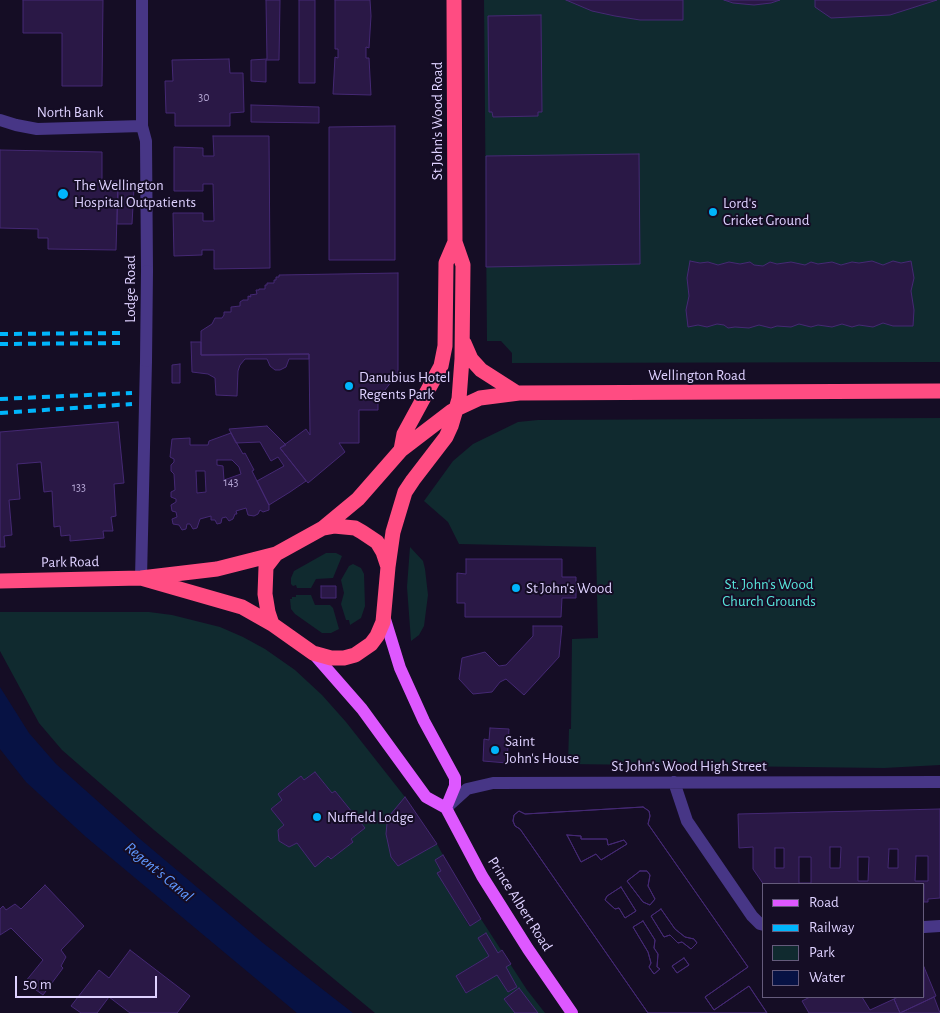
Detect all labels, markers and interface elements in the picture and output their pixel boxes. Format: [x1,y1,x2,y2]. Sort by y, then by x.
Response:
street label: St John's Wood Road [428,62,446,180]
house number: 30 [198,90,210,104]
street label: North Bank [37,103,103,121]
place label: The Wellington Hospital Outpatients [74,176,196,211]
marker: The Wellington Hospital Outpatients [56,187,70,201]
place label: Lord's Cricket Ground [723,194,809,229]
marker: Lord's Cricket Ground [707,206,719,218]
street label: Lodge Road [121,255,139,323]
street label: Wellington Road [648,366,746,384]
place label: Danubius Hotel Regents Park [359,368,450,403]
marker: Danubius Hotel Regents Park [343,380,355,392]
house number: 143 [224,475,238,489]
house number: 133 [72,480,86,494]
street label: Park Road [41,552,99,572]
park label: St. John's Wood Church Grounds [722,575,816,610]
place label: St John's Wood [526,579,612,597]
marker: St John's Wood [510,582,522,594]
place label: Saint John's House [505,732,579,767]
marker: Saint John's House [489,744,501,756]
street label: St John's Wood High Street [611,757,767,775]
place label: Nuffield Lodge [327,808,414,826]
marker: Nuffield Lodge [311,811,323,823]
water label: Regent's Canal [121,838,197,906]
street label: Prince Albert Road [484,853,556,955]
legend [762,883,925,998]
text: Road [809,895,839,910]
text: Railway [809,920,854,935]
text: Park [809,945,835,960]
scale bar [18,966,160,998]
text: Water [809,970,845,985]
text: 50 m [23,977,52,992]

